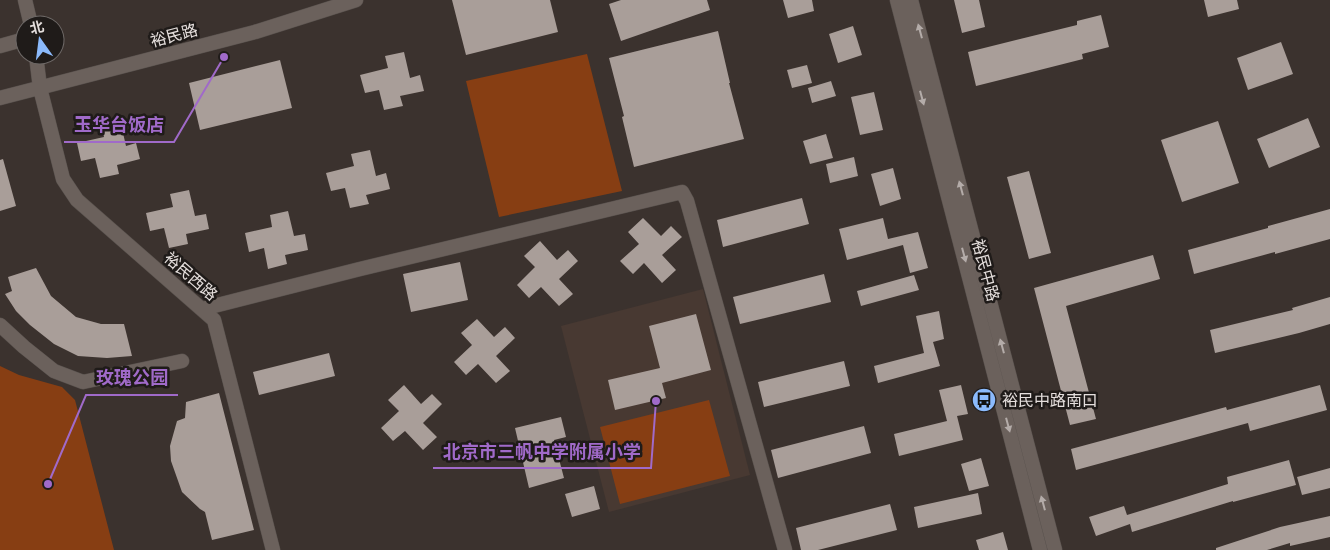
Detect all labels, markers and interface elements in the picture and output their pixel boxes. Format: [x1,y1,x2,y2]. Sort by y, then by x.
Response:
north arrow [15,15,65,65]
text: 北 [28,18,46,37]
street label: 裕民路 [148,20,200,50]
one-way arrow [915,24,923,39]
one-way arrow [919,90,927,105]
callout: 玉华台饭店 [64,109,174,142]
text: 玉华台饭店 [74,114,164,134]
one-way arrow [956,181,964,196]
street label: 裕民中路 [969,237,1003,303]
street label: 裕民西路 [161,248,221,304]
one-way arrow [960,248,968,263]
one-way arrow [997,338,1005,353]
callout: 玫瑰公园 [86,362,178,395]
text: 玫瑰公园 [96,367,168,387]
bus stop icon: 裕民中路南口 [971,387,997,413]
place label: 裕民中路南口 [1002,391,1098,409]
one-way arrow [1004,417,1012,432]
callout: 北京市三帆中学附属小学 [433,435,651,468]
text: 北京市三帆中学附属小学 [443,441,641,461]
one-way arrow [1038,495,1046,510]

